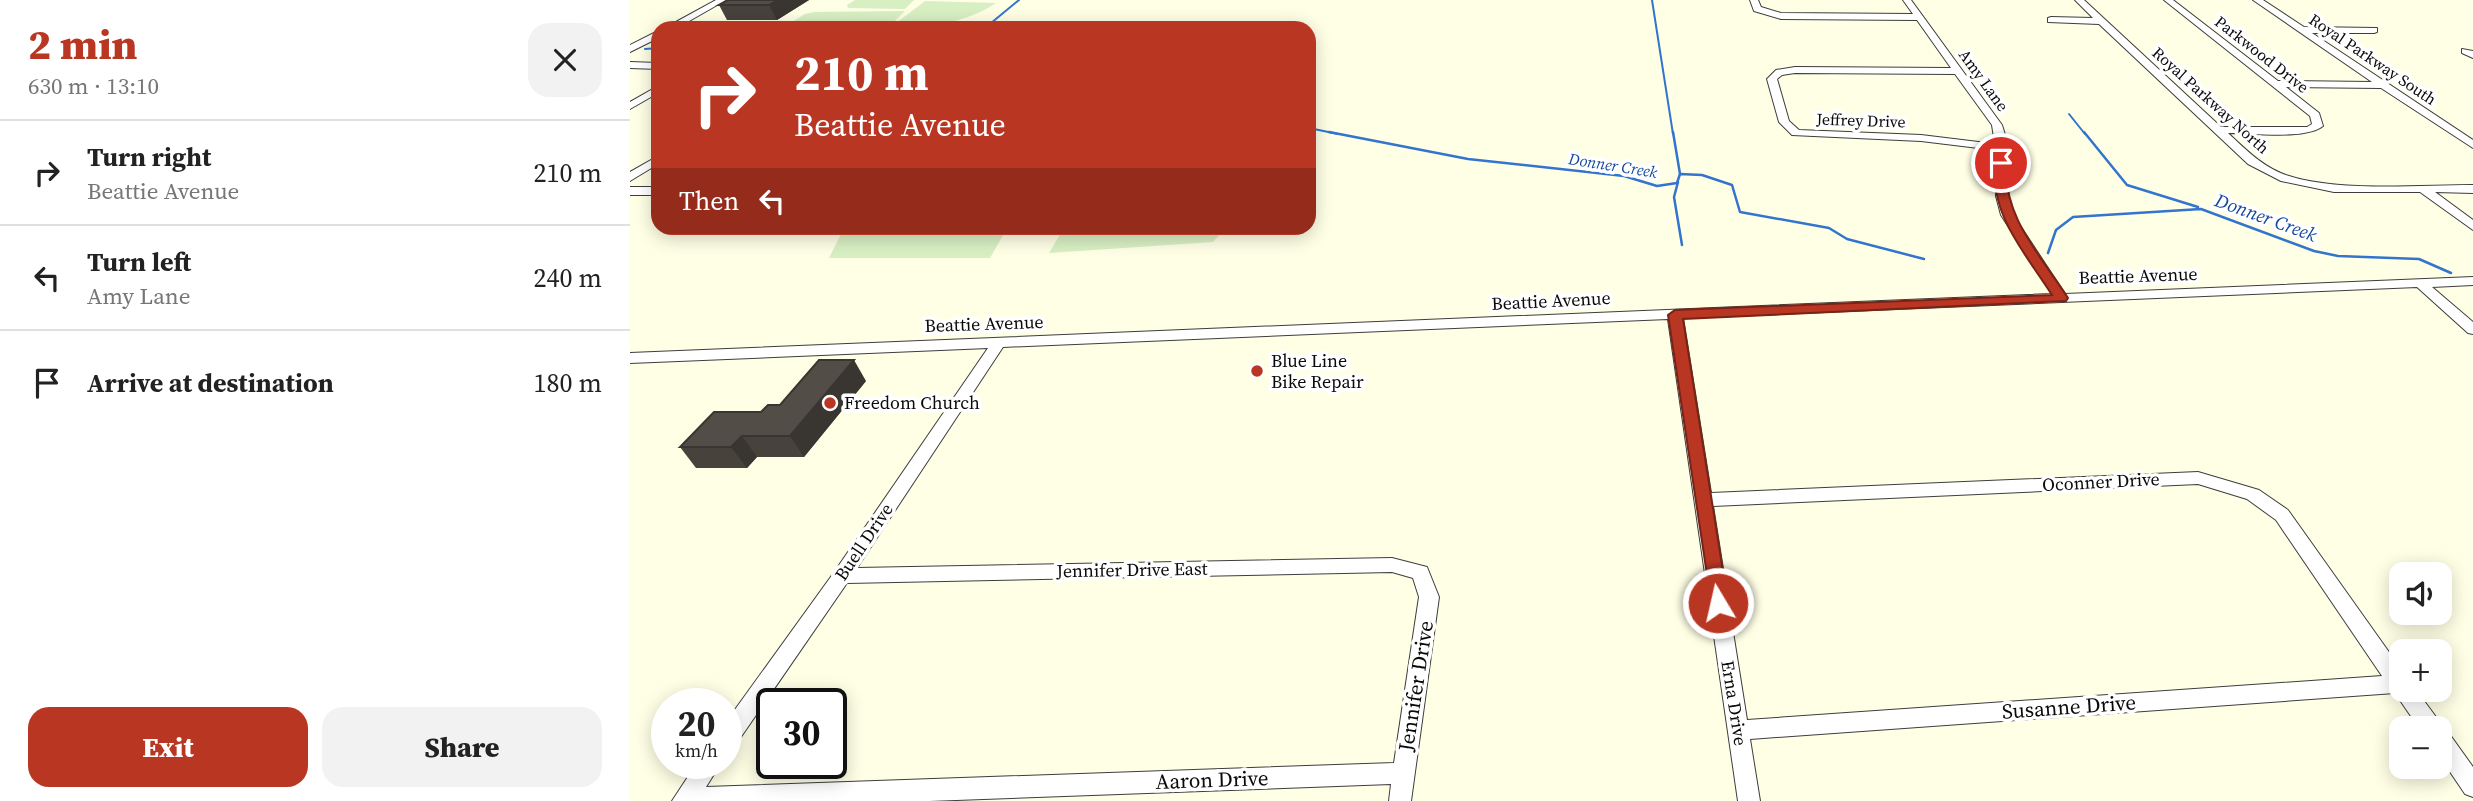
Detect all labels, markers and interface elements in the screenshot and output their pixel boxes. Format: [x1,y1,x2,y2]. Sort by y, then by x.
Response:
street label: Royal Parkway South [2305,8,2441,110]
street label: Parkwood Drive [2210,10,2314,98]
text: 2 min [28,15,138,73]
button: close [528,23,602,97]
text: 210 m [794,39,929,106]
street label: Royal Parkway North [2148,42,2275,159]
street label: Amy Lane [1954,44,2014,116]
icon: right [679,49,770,140]
text: 630 m · 13:10 [28,70,159,102]
text: Beattie Avenue [794,103,1006,147]
street label: Jeffrey Drive [1815,107,1906,133]
pin [1971,133,2031,193]
text: Turn right [87,139,211,175]
icon: arrive [1982,144,2020,182]
water label: Donner Creek [1566,147,1659,183]
icon: right [28,154,66,192]
text: 210 m [534,155,602,191]
text: Beattie Avenue [87,175,239,207]
icon: left [753,182,791,220]
text: Then [679,183,739,219]
water label: Donner Creek [2211,186,2320,247]
text: Turn left [87,244,191,280]
icon: left [28,259,66,297]
text: 240 m [534,260,602,296]
street label: Beattie Avenue [2078,261,2198,290]
text: Amy Lane [87,280,190,312]
street label: Beattie Avenue [1491,285,1611,316]
street label: Beattie Avenue [924,309,1044,338]
place label: Blue Line Bike Repair [1271,348,1364,394]
marker: Blue Line Bike Repair [1249,363,1265,379]
icon: arrive [28,364,66,402]
text: Arrive at destination [87,365,334,401]
text: 180 m [534,365,602,401]
place label: Freedom Church [844,390,980,415]
marker: Freedom Church [822,395,838,411]
street label: Oconner Drive [2042,466,2160,497]
street label: Buell Drive [828,498,899,585]
street label: Jennifer Drive East [1055,556,1208,583]
map controls [2389,562,2452,779]
button: sound [2389,562,2452,625]
position arrow [1681,566,1755,640]
street label: Jennifer Drive [1391,618,1440,754]
button: + [2389,639,2452,702]
street label: Erna Drive [1715,658,1754,747]
street label: Susanne Drive [2001,687,2137,726]
speed limit sign: 30 [756,688,847,779]
text: 20 [678,700,715,748]
button: Exit [28,707,308,787]
button: Share [322,707,602,787]
button: − [2389,716,2452,779]
text: km/h [675,738,718,763]
street label: Aaron Drive [1155,763,1269,796]

